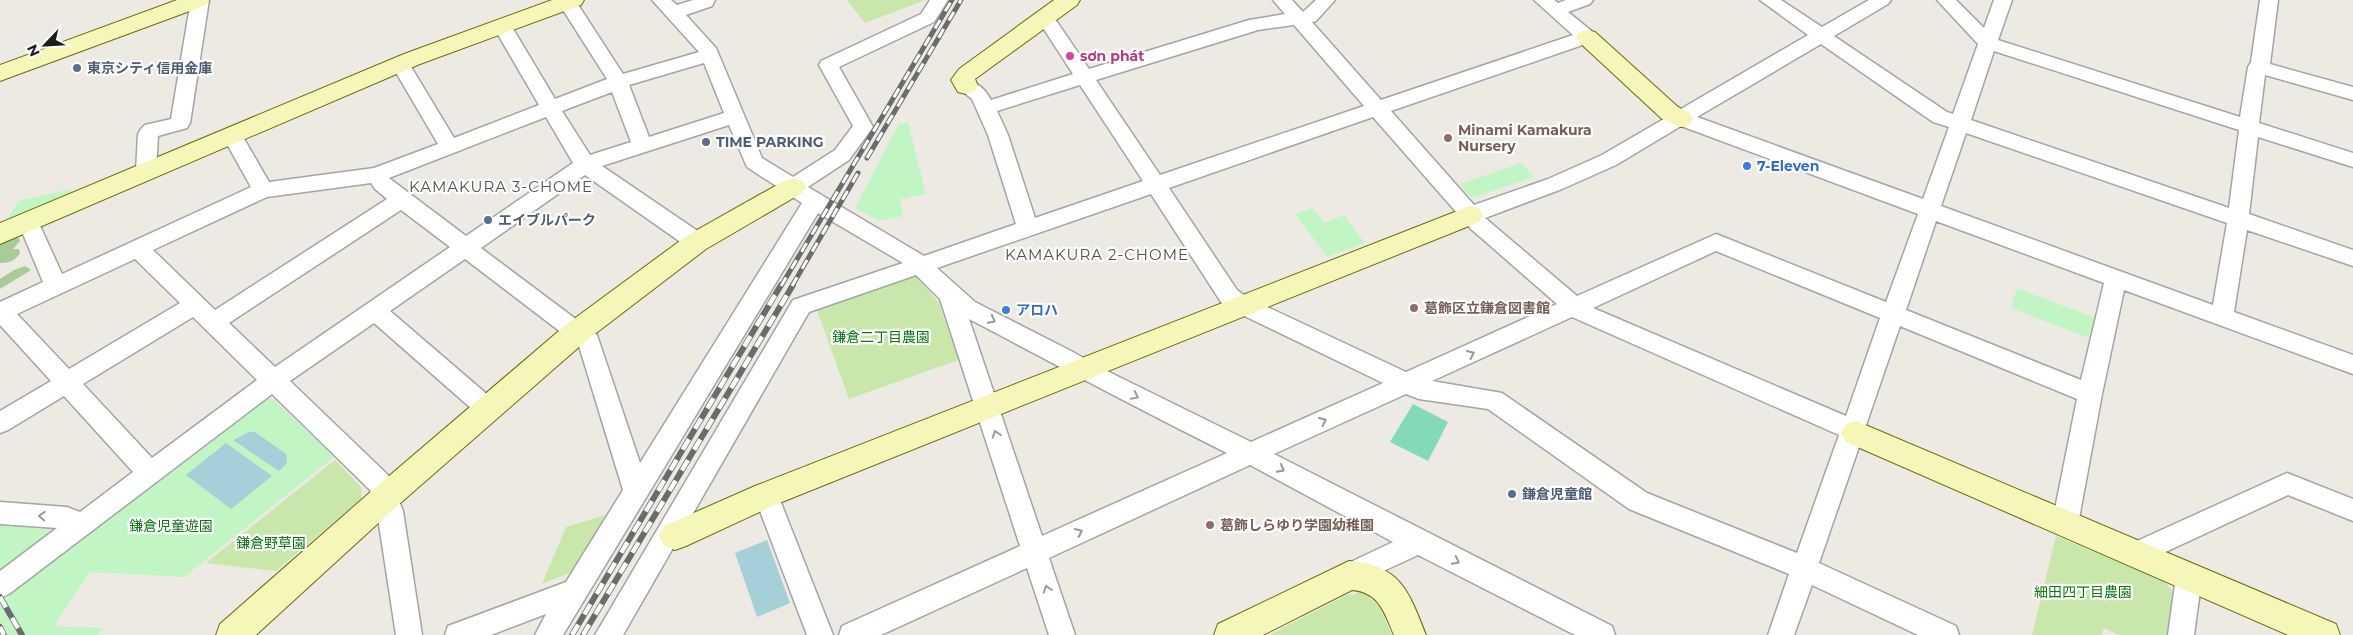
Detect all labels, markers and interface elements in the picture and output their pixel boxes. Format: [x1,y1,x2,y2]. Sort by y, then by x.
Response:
north arrow [20,20,70,70]
text: N [23,42,44,59]
place label: sơn phát [1080,47,1144,65]
marker: sơn phát [1064,50,1076,62]
place label: 東京シティ信用金庫 [87,59,212,77]
marker: 東京シティ信用金庫 [71,62,83,74]
place label: Minami Kamakura Nursery [1458,121,1592,155]
marker: Minami Kamakura Nursery [1442,132,1454,144]
place label: TIME PARKING [716,133,824,151]
marker: TIME PARKING [700,136,712,148]
place label: 7-Eleven [1757,157,1819,175]
marker: 7-Eleven [1741,160,1753,172]
district label: KAMAKURA 3-CHOME [409,177,593,196]
place label: エイブルパーク [498,211,596,229]
marker: エイブルパーク [482,214,494,226]
district label: KAMAKURA 2-CHOME [1005,245,1189,264]
place label: 葛飾区立鎌倉図書館 [1424,299,1550,317]
place label: アロハ [1016,301,1058,319]
marker: 葛飾区立鎌倉図書館 [1408,302,1420,314]
marker: アロハ [1000,304,1012,316]
one-way arrow [987,314,996,324]
park label: 鎌倉二丁目農園 [832,328,930,346]
one-way arrow [1466,349,1475,360]
one-way arrow [1130,390,1139,400]
one-way arrow [1318,416,1327,427]
one-way arrow [992,431,1002,439]
one-way arrow [1275,463,1284,473]
place label: 鎌倉児童館 [1522,485,1592,503]
marker: 鎌倉児童館 [1506,488,1518,500]
one-way arrow [38,511,46,522]
place label: 葛飾しらゆり学園幼稚園 [1220,516,1374,534]
park label: 鎌倉児童遊園 [129,517,213,535]
marker: 葛飾しらゆり学園幼稚園 [1204,519,1216,531]
one-way arrow [1074,527,1083,538]
park label: 鎌倉野草園 [236,534,306,552]
one-way arrow [1450,555,1459,565]
park label: 細田四丁目農園 [2034,583,2132,601]
one-way arrow [1043,585,1053,593]

